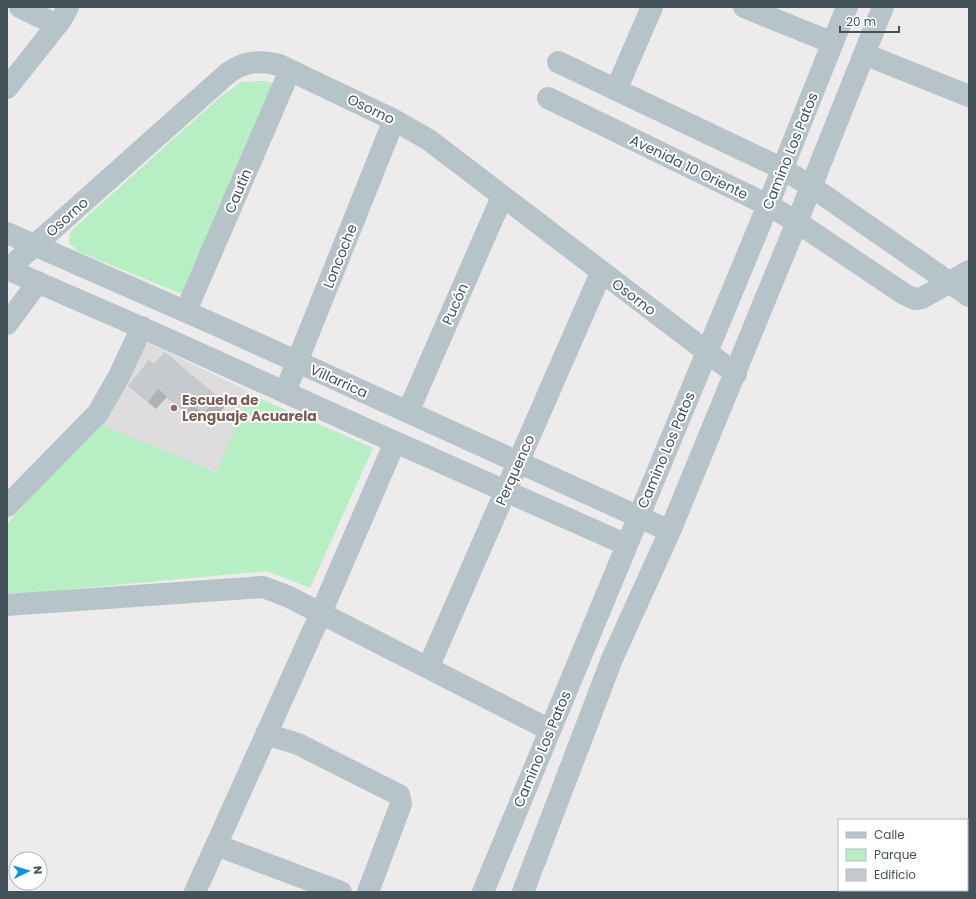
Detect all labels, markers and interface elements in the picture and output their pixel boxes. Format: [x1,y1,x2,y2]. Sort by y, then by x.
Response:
scale bar [840,8,899,34]
text: 20 m [846,13,876,30]
street label: Osorno [344,89,398,129]
street label: Camino Los Patos [757,89,823,213]
street label: Avenida 10 Oriente [627,130,752,204]
street label: Cautín [220,166,256,216]
street label: Osorno [42,193,92,241]
street label: Loncoche [318,221,362,291]
street label: Osorno [608,274,660,320]
street label: Pucón [437,280,473,328]
street label: Villarrica [307,359,371,403]
street label: Camino Los Patos [632,389,700,511]
place label: Escuela de Lenguaje Acuarela [182,390,317,426]
marker: Escuela de Lenguaje Acuarela [169,403,179,413]
street label: Perquenco [491,431,540,509]
street label: Camino Los Patos [508,688,576,810]
legend [838,819,968,891]
text: Calle [874,826,905,843]
text: Parque [874,846,917,863]
north arrow [8,851,48,891]
text: N [30,865,46,875]
text: Edificio [874,866,916,883]

